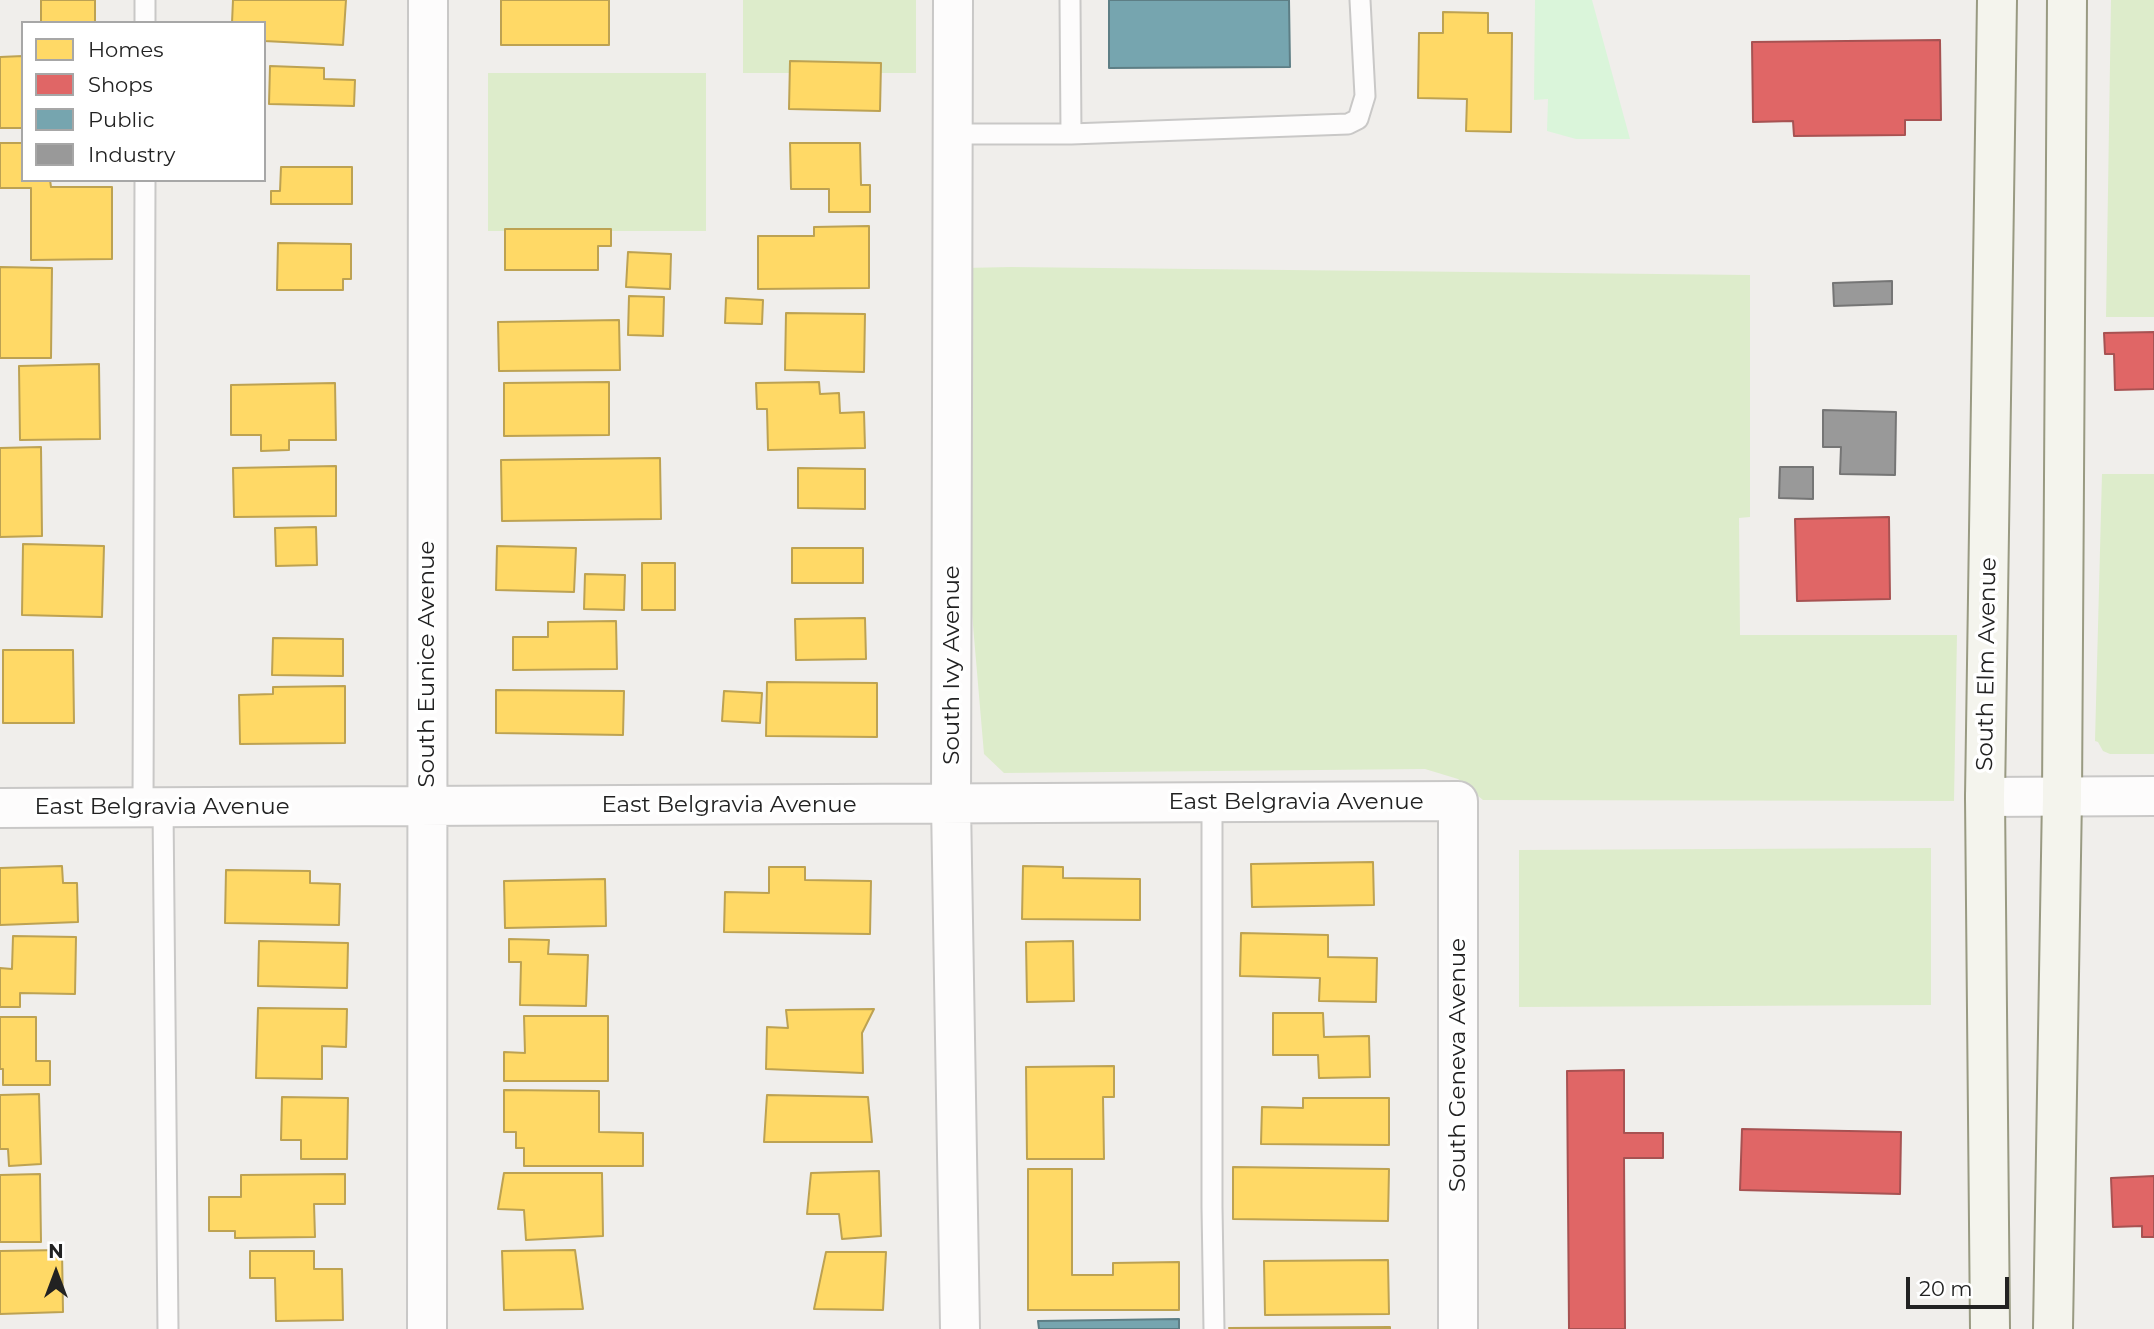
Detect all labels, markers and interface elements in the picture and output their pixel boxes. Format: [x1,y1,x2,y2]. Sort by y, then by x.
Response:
legend [21,21,266,182]
text: Homes [88,37,163,62]
text: Shops [88,72,153,97]
text: Public [88,107,155,132]
text: Industry [88,142,175,167]
street label: South Eunice Avenue [413,541,441,787]
street label: South Elm Avenue [1971,557,2003,771]
street label: South Ivy Avenue [938,565,966,765]
street label: East Belgravia Avenue [1168,788,1424,816]
street label: East Belgravia Avenue [601,791,857,819]
street label: East Belgravia Avenue [34,793,290,821]
street label: South Geneva Avenue [1444,938,1472,1192]
north arrow [21,1238,91,1308]
text: N [48,1240,64,1263]
scale bar [1909,1262,2012,1306]
text: 20 m [1919,1276,1973,1301]

